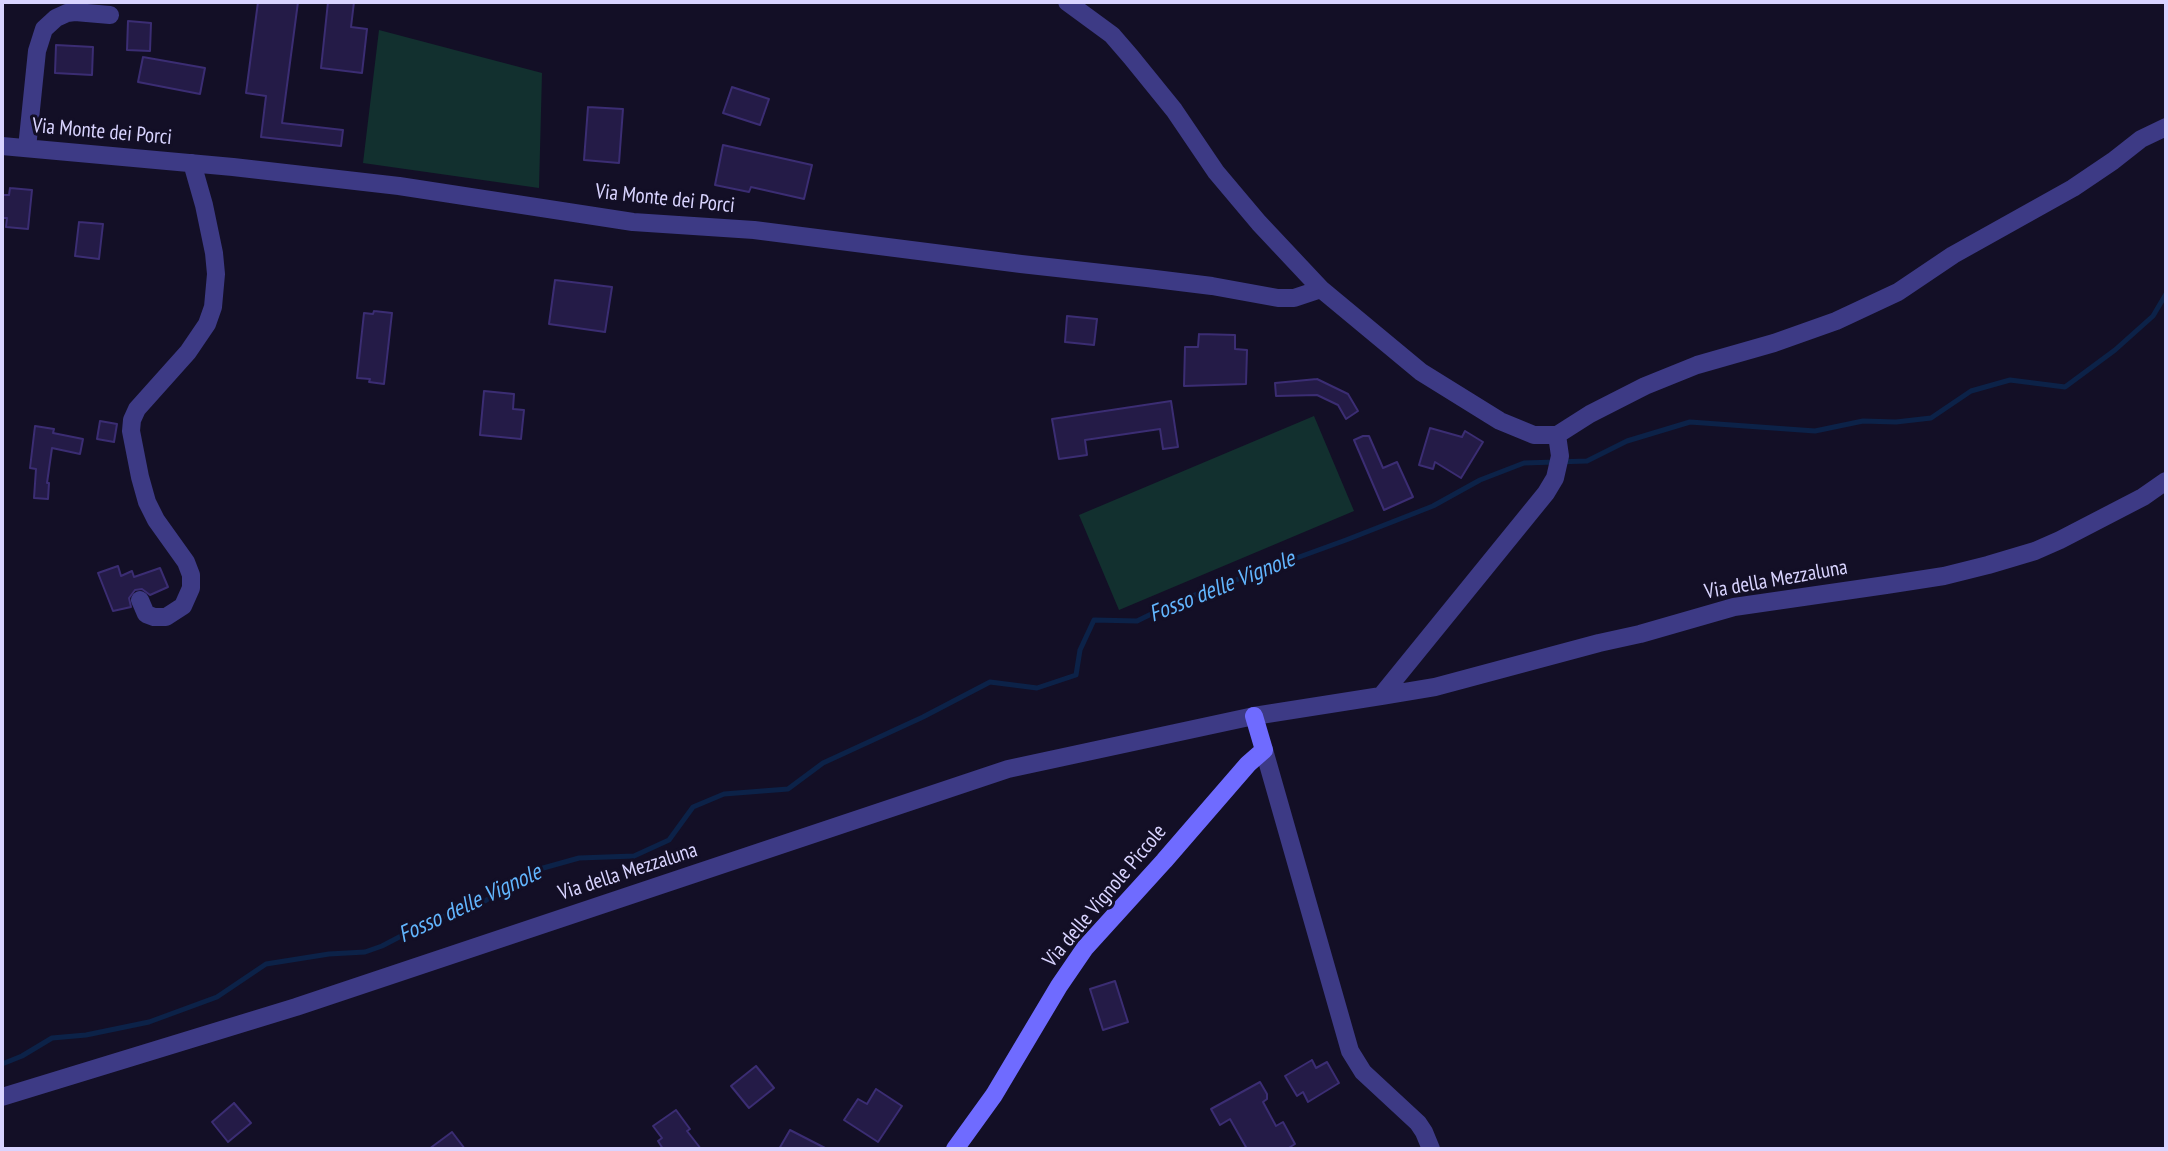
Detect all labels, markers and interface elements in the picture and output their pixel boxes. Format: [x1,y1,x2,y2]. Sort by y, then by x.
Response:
street label: Via Monte dei Porci [31,113,173,151]
street label: Via Monte dei Porci [594,179,736,219]
water label: Fosso delle Vignole [1145,545,1299,629]
street label: Via della Mezzaluna [1703,555,1849,605]
street label: Via delle Vignole Piccole [1038,820,1172,972]
street label: Via della Mezzaluna [555,838,701,906]
water label: Fosso delle Vignole [394,859,546,949]

